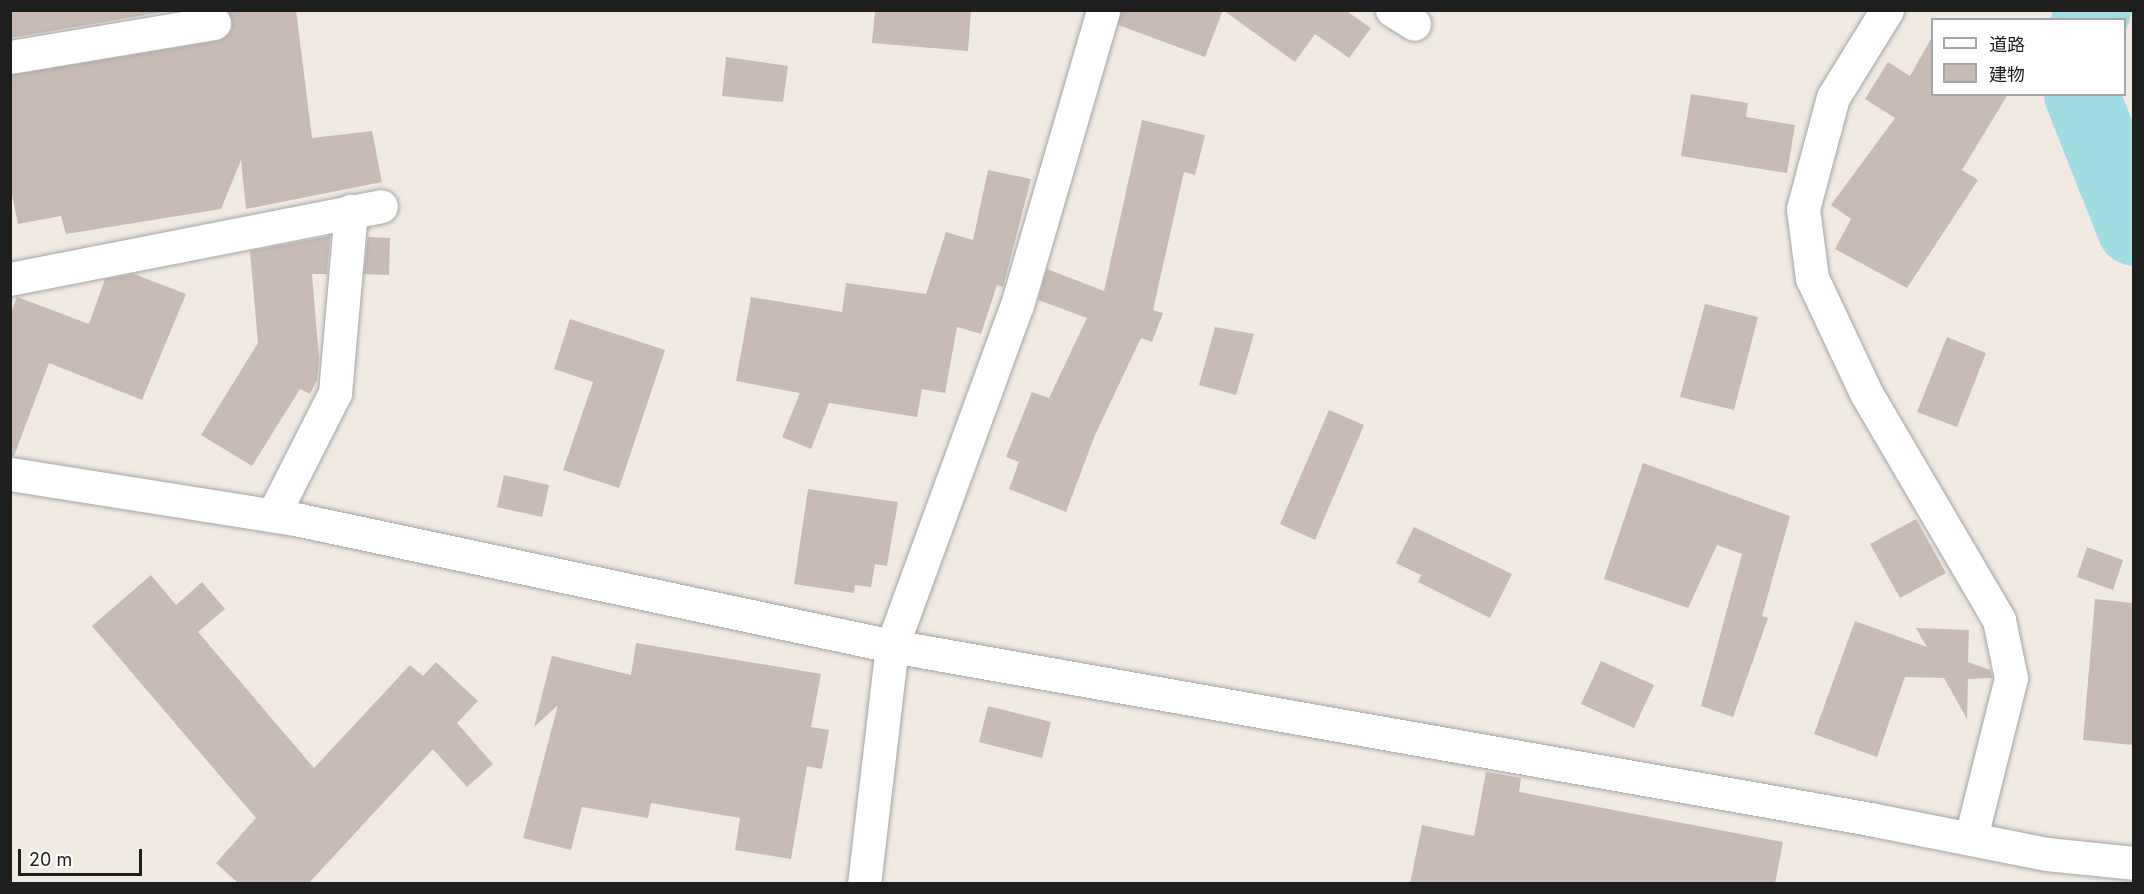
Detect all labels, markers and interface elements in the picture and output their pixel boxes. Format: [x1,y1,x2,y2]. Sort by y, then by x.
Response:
legend [1931,18,2126,96]
text: 道路 [1989,34,2025,55]
text: 建物 [1989,64,2025,85]
scale bar [21,837,146,875]
text: 20 m [29,849,72,870]

